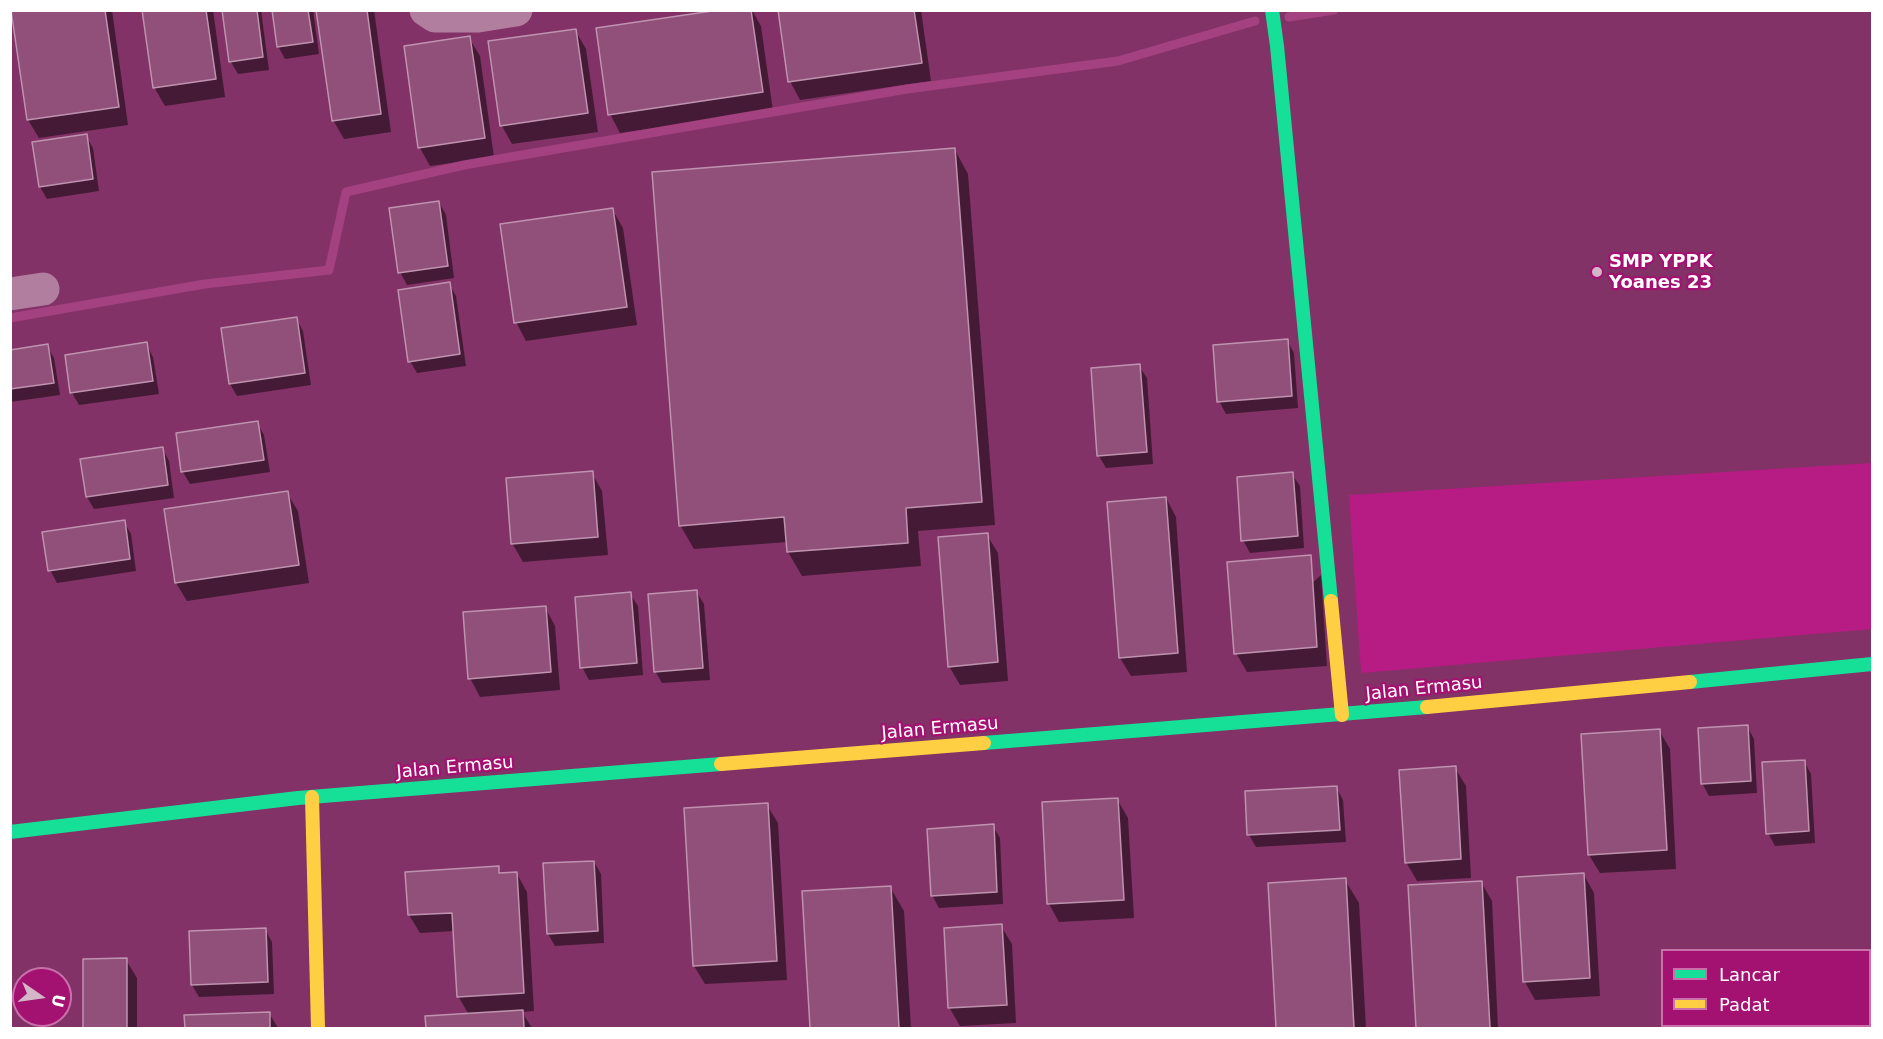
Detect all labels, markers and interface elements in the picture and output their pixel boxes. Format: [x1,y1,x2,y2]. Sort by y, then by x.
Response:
place label: SMP YPPK Yoanes 23 [1609,251,1713,294]
marker: SMP YPPK Yoanes 23 [1590,265,1604,279]
street label: Jalan Ermasu [1365,672,1483,706]
street label: Jalan Ermasu [881,713,999,745]
street label: Jalan Ermasu [396,752,514,784]
legend [1661,949,1871,1027]
text: Lancar [1719,964,1780,985]
north arrow [12,967,72,1027]
text: U [47,992,69,1009]
text: Padat [1719,994,1770,1015]

